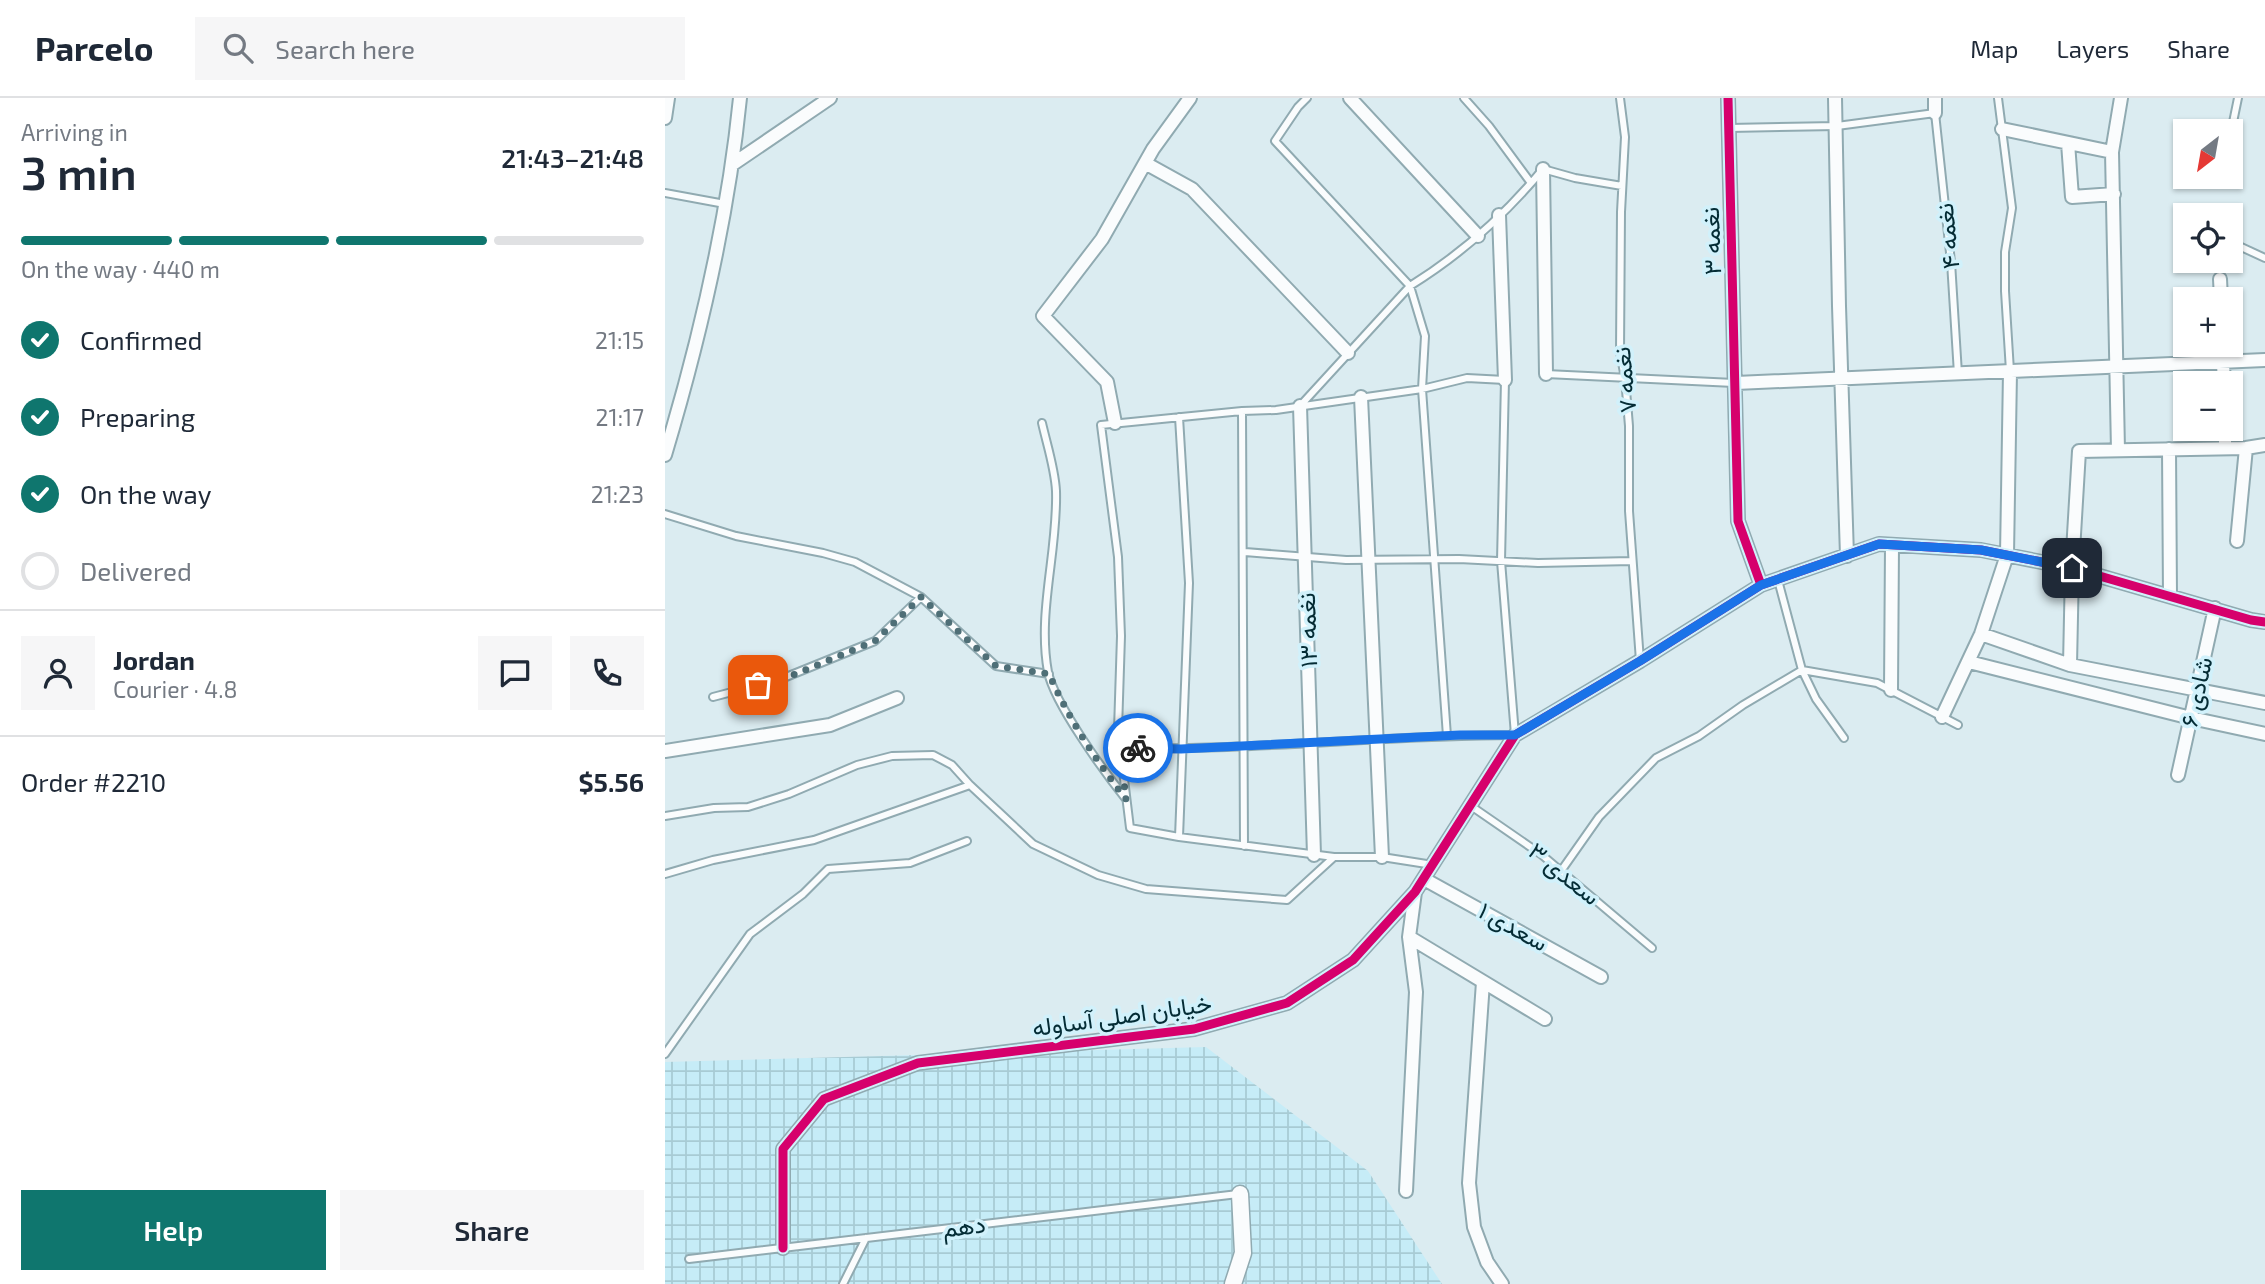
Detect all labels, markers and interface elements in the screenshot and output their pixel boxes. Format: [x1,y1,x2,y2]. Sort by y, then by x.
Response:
search box [195,17,685,80]
text: Parcelo [35,28,153,68]
icon: search [219,29,257,67]
text: Search here [275,33,415,64]
text: Map [1970,34,2018,63]
text: Layers [2056,34,2129,63]
text: Share [2167,34,2230,63]
text: Arriving in [21,118,128,146]
north arrow [2173,119,2243,189]
map controls [2173,119,2243,441]
text: 21:43–21:48 [501,142,644,173]
text: 3 min [21,144,137,199]
street label: نغمه ۴ [1929,202,1964,270]
button: locate [2173,203,2243,273]
street label: نغمه ۳ [1695,207,1726,276]
text: On the way · 440 m [21,255,220,283]
button: + [2173,287,2243,357]
icon: check [21,321,59,359]
text: Confirmed [80,324,203,355]
text: 21:15 [595,326,644,354]
street label: نغمه ۷ [1606,346,1641,415]
button: − [2173,371,2243,441]
icon: check [21,398,59,436]
text: Preparing [80,401,195,432]
text: 21:17 [596,403,644,431]
icon: check [21,475,59,513]
text: On the way [80,478,211,509]
text: 21:23 [591,480,644,508]
pin [2042,538,2102,598]
icon: home [2053,549,2091,587]
text: Delivered [80,555,192,586]
street label: نغمه ۱۳ [1291,592,1322,668]
button: person [21,636,95,710]
button: chat [478,636,552,710]
button: phone [570,636,644,710]
text: Jordan [113,644,195,675]
street label: شادی ۶ [2173,654,2219,730]
pin [728,655,788,715]
icon: bag [739,666,777,704]
text: Courier · 4.8 [113,675,237,703]
courier [1103,713,1173,783]
icon: bike [1119,729,1157,767]
text: Order #2210 [21,766,166,797]
text: $5.56 [579,766,644,797]
street label: سعدی ۳ [1523,835,1607,911]
street label: سعدی ۱ [1474,895,1553,957]
street label: خیابان اصلی آساوله [1030,988,1214,1043]
button: Help [21,1190,326,1270]
button: Share [340,1190,644,1270]
street label: دهم [941,1208,987,1246]

